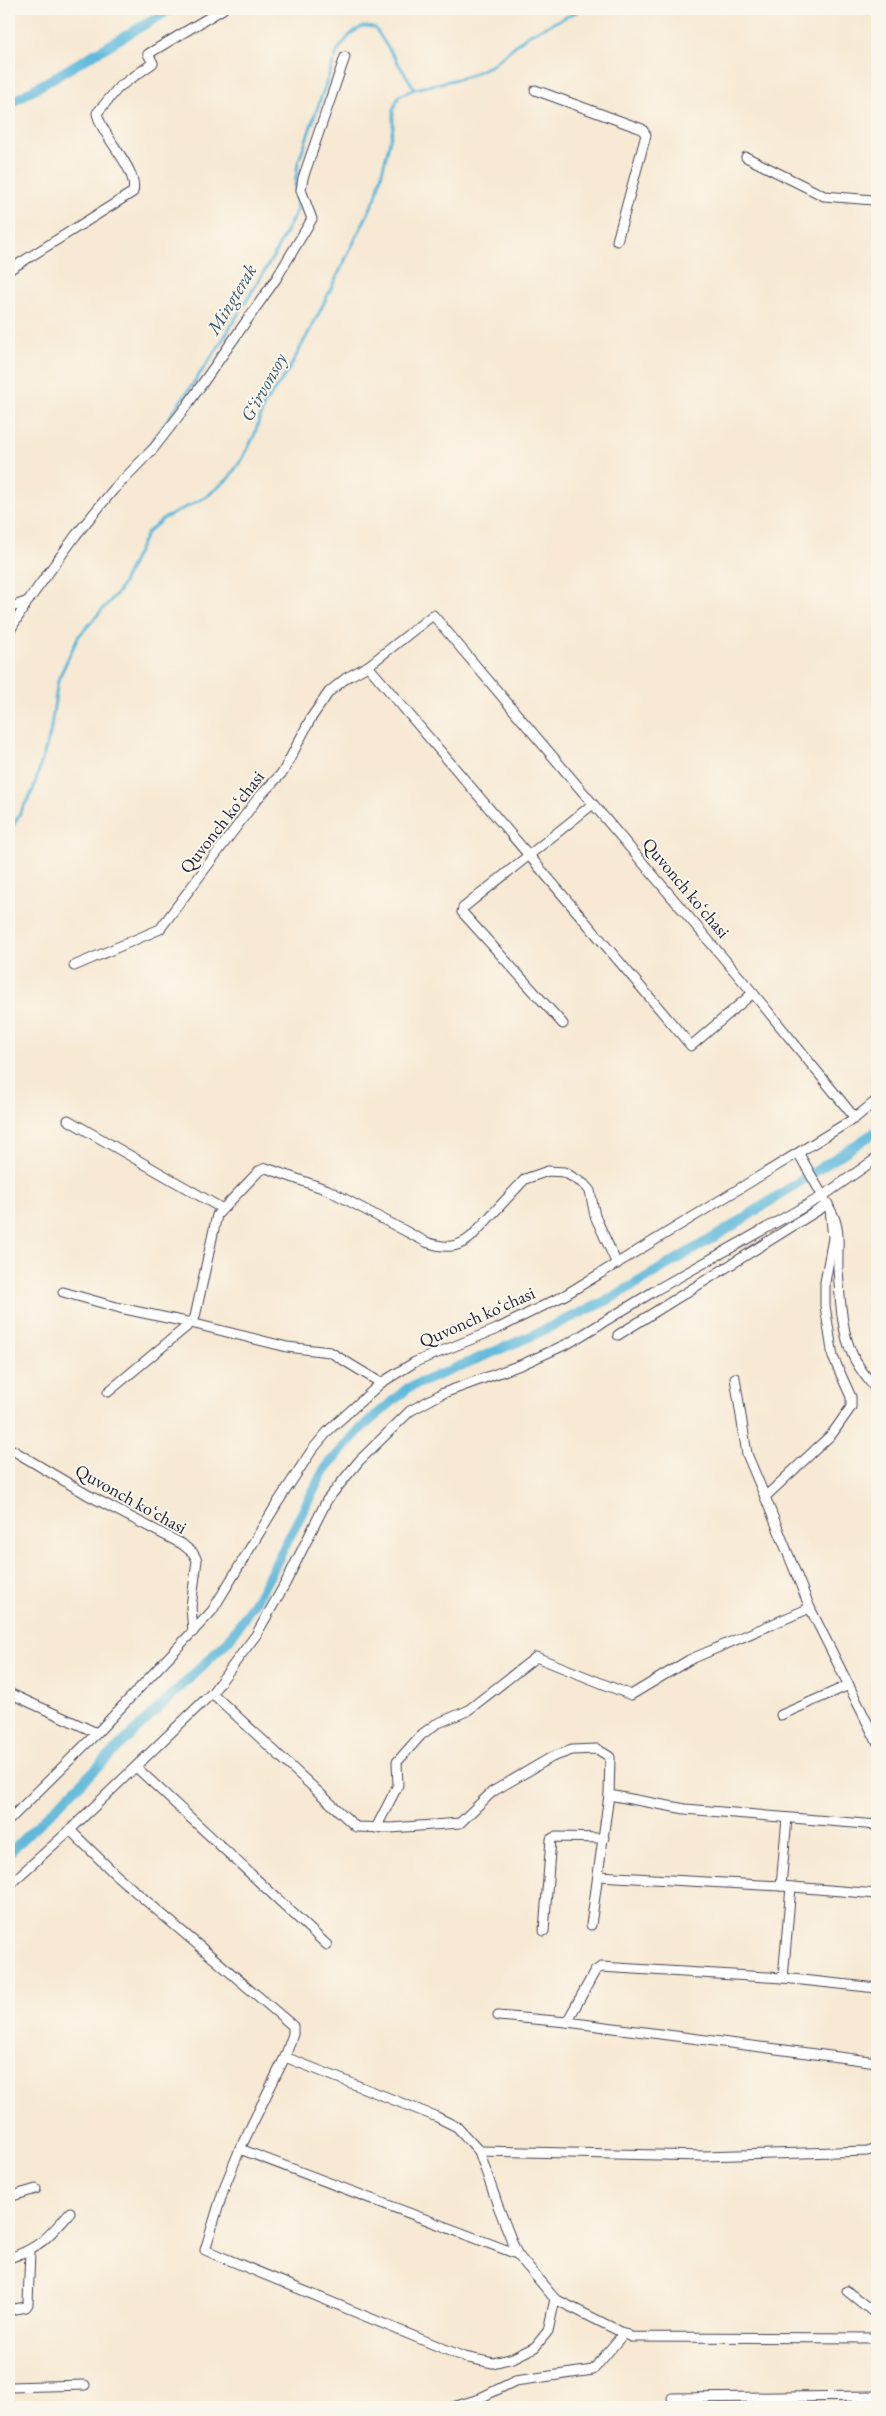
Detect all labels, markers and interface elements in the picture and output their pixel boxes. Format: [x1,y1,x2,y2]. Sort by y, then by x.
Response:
water label: Mingterak [200,259,262,340]
water label: G‘irvonsoy [234,348,293,426]
street label: Quvonch koʻchasi [174,765,269,878]
street label: Quvonch koʻchasi [638,833,735,943]
street label: Quvonch koʻchasi [415,1281,539,1352]
street label: Quvonch koʻchasi [71,1458,192,1539]

